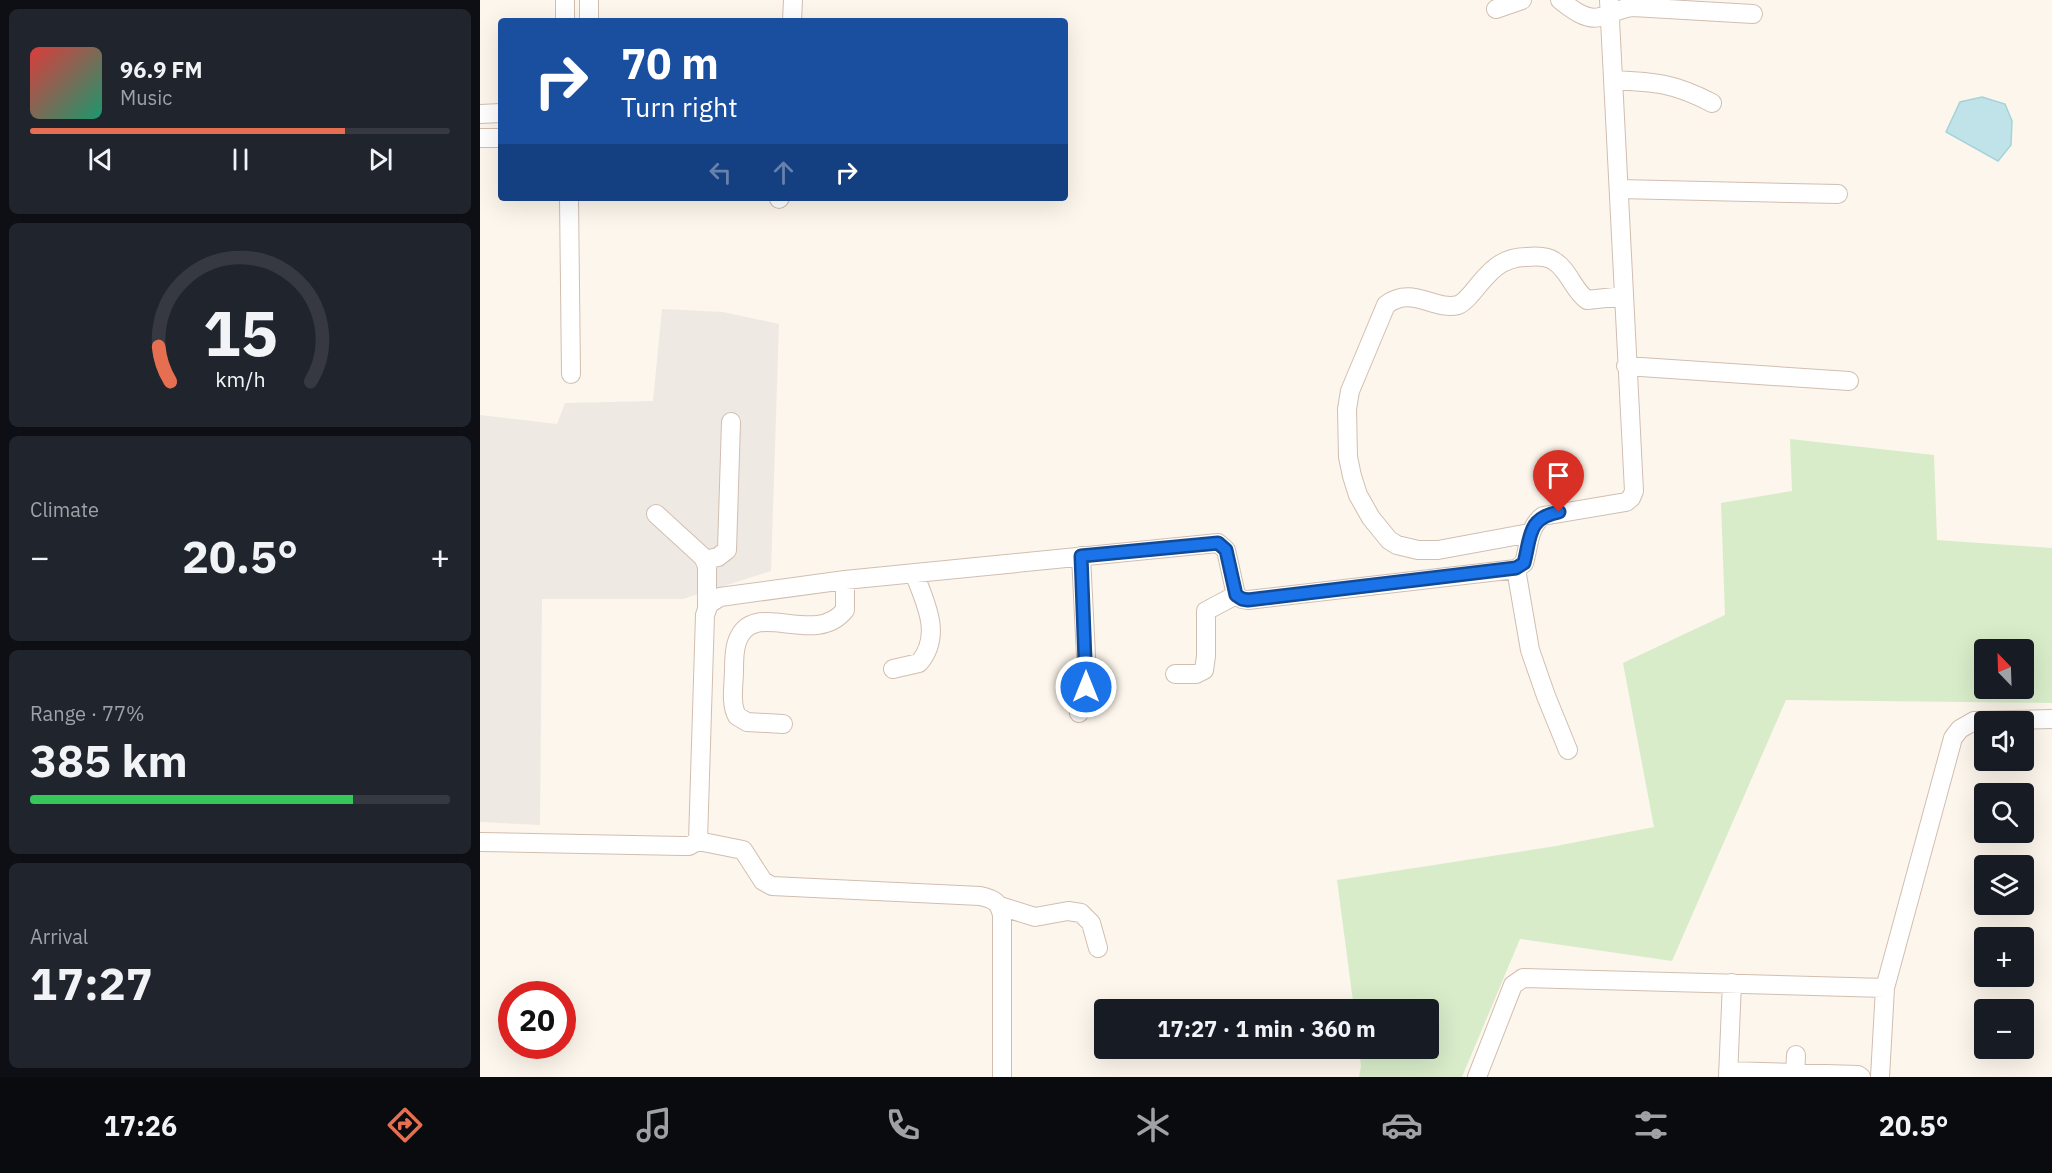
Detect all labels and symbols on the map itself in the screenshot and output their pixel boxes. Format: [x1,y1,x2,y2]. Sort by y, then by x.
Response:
pin [1533,450,1584,512]
north arrow [1974,639,2034,699]
position arrow [1054,655,1118,719]
speed limit sign: 20 [498,981,576,1059]

